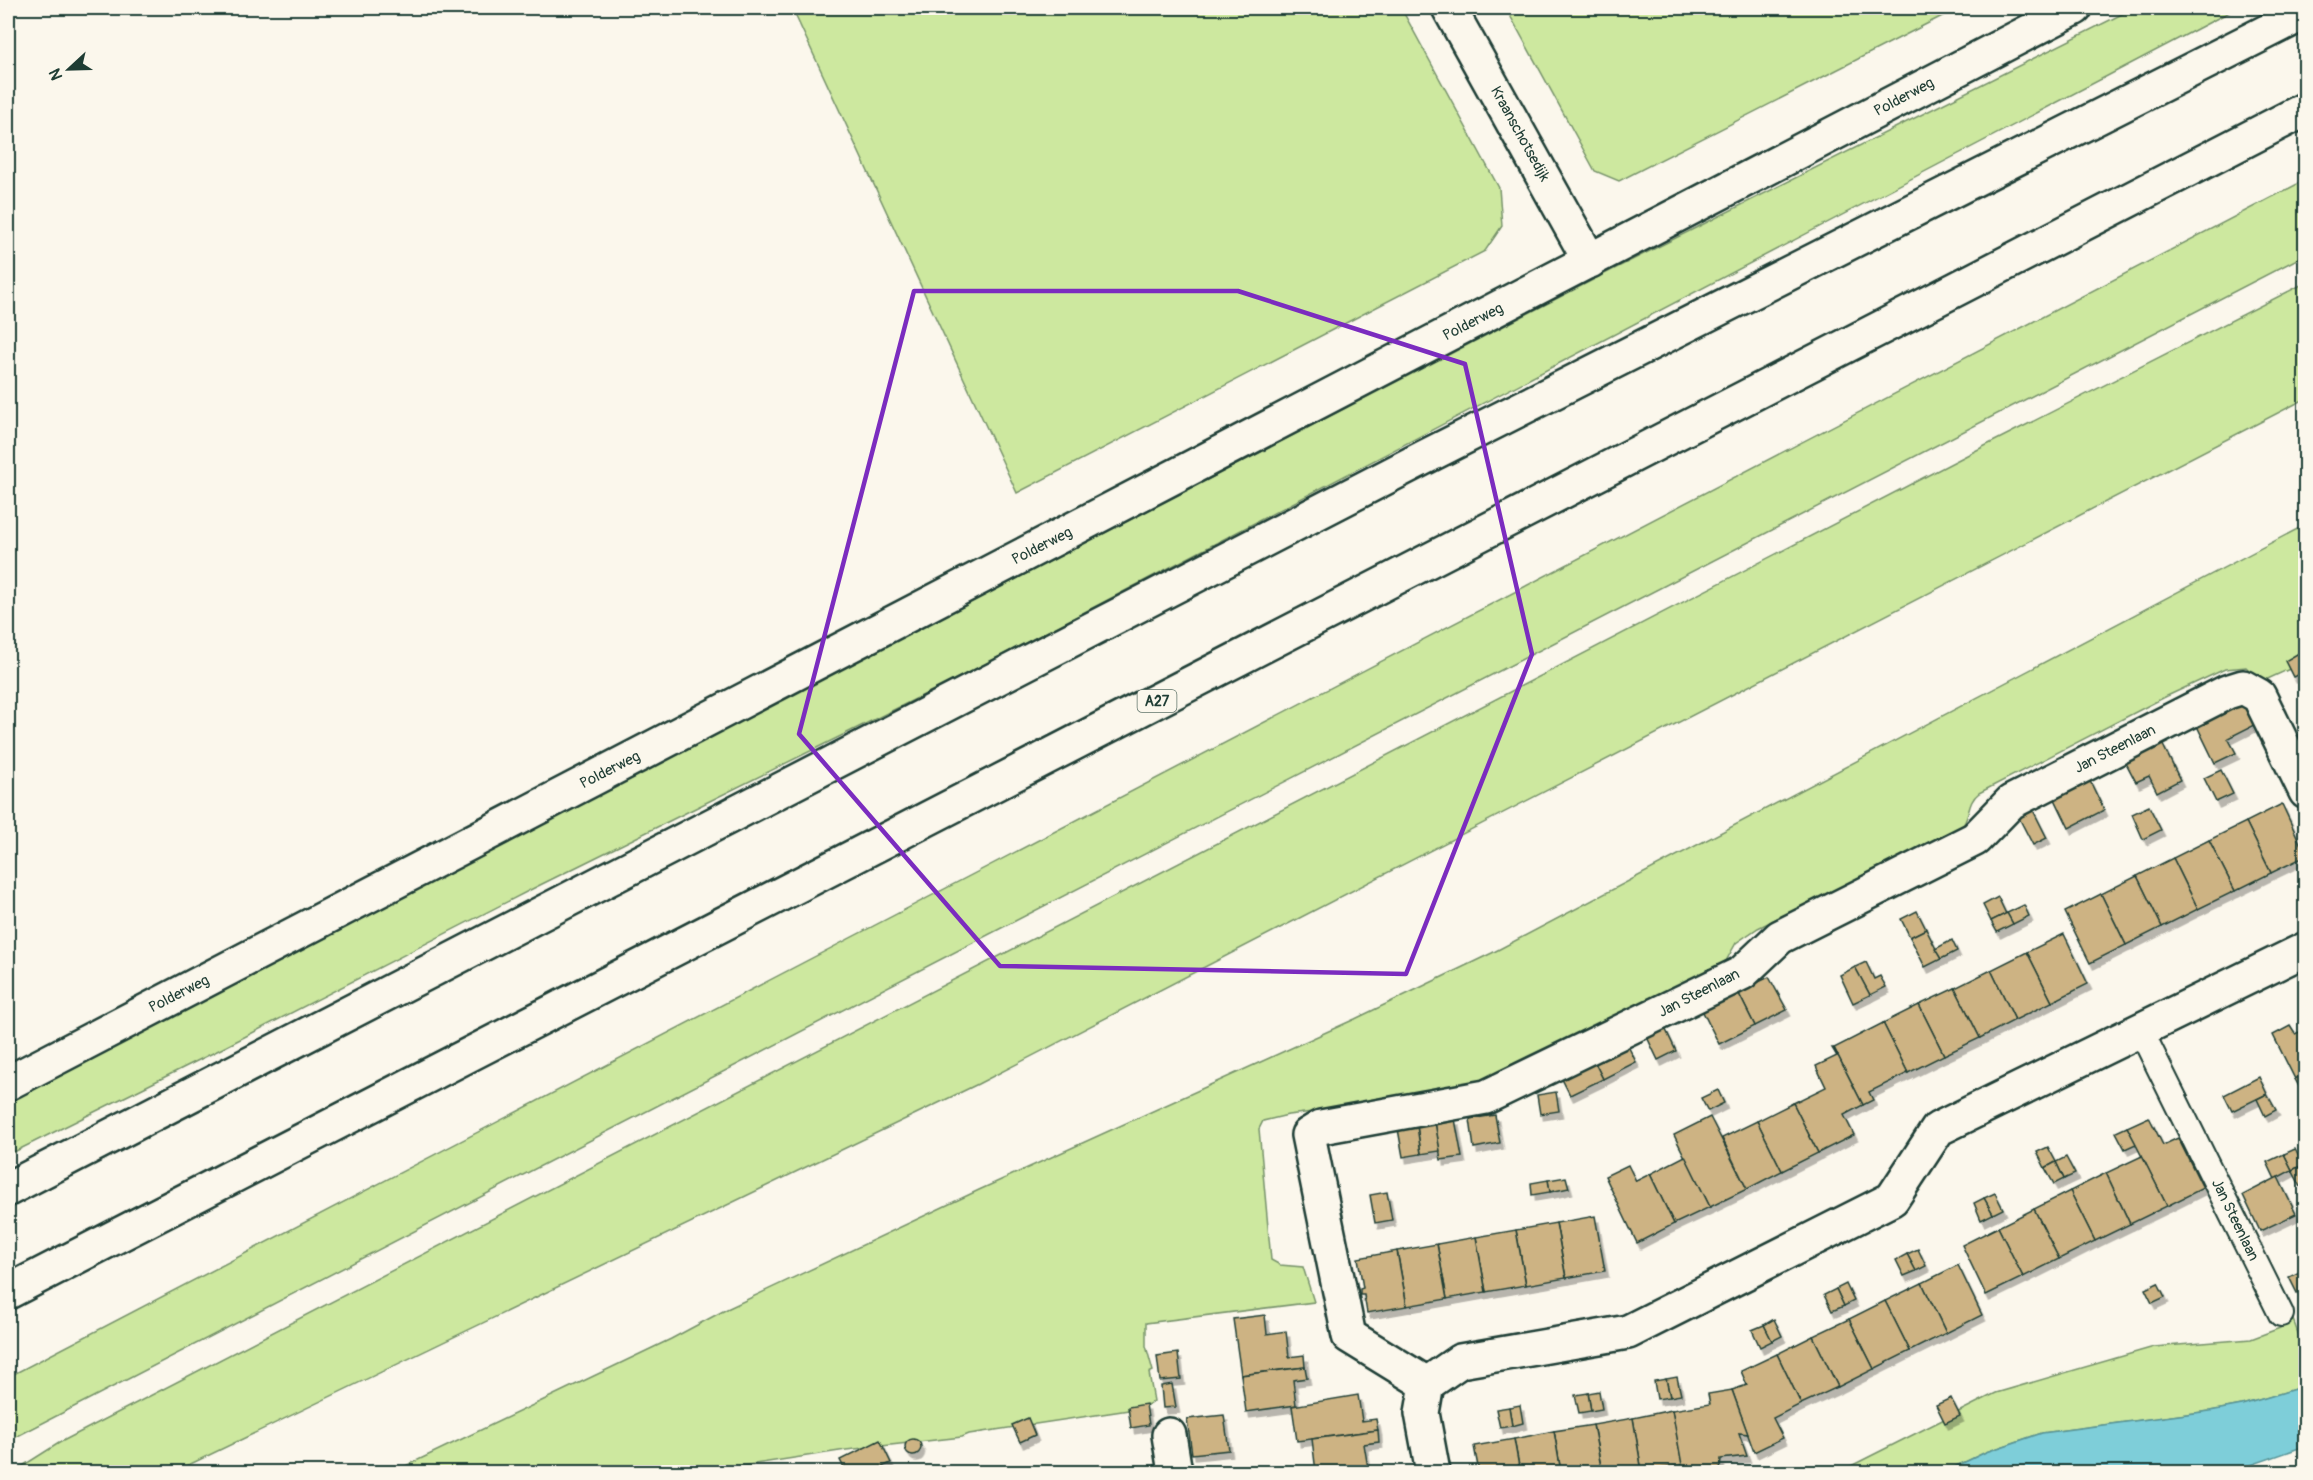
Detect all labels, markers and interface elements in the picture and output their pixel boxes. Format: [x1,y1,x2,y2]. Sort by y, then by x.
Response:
north arrow [39,39,99,99]
text: N [45,65,67,83]
street label: Polderweg [1871,73,1937,121]
street label: Kraanschotsedijk [1486,83,1554,186]
street label: Polderweg [1440,299,1506,345]
street label: Polderweg [1009,523,1075,569]
road number: A27 [1138,690,1176,712]
street label: Jan Steenlaan [2071,720,2159,778]
street label: Polderweg [577,747,643,793]
street label: Jan Steenlaan [1655,964,1743,1022]
street label: Polderweg [146,971,212,1017]
street label: Jan Steenlaan [2207,1176,2263,1264]

